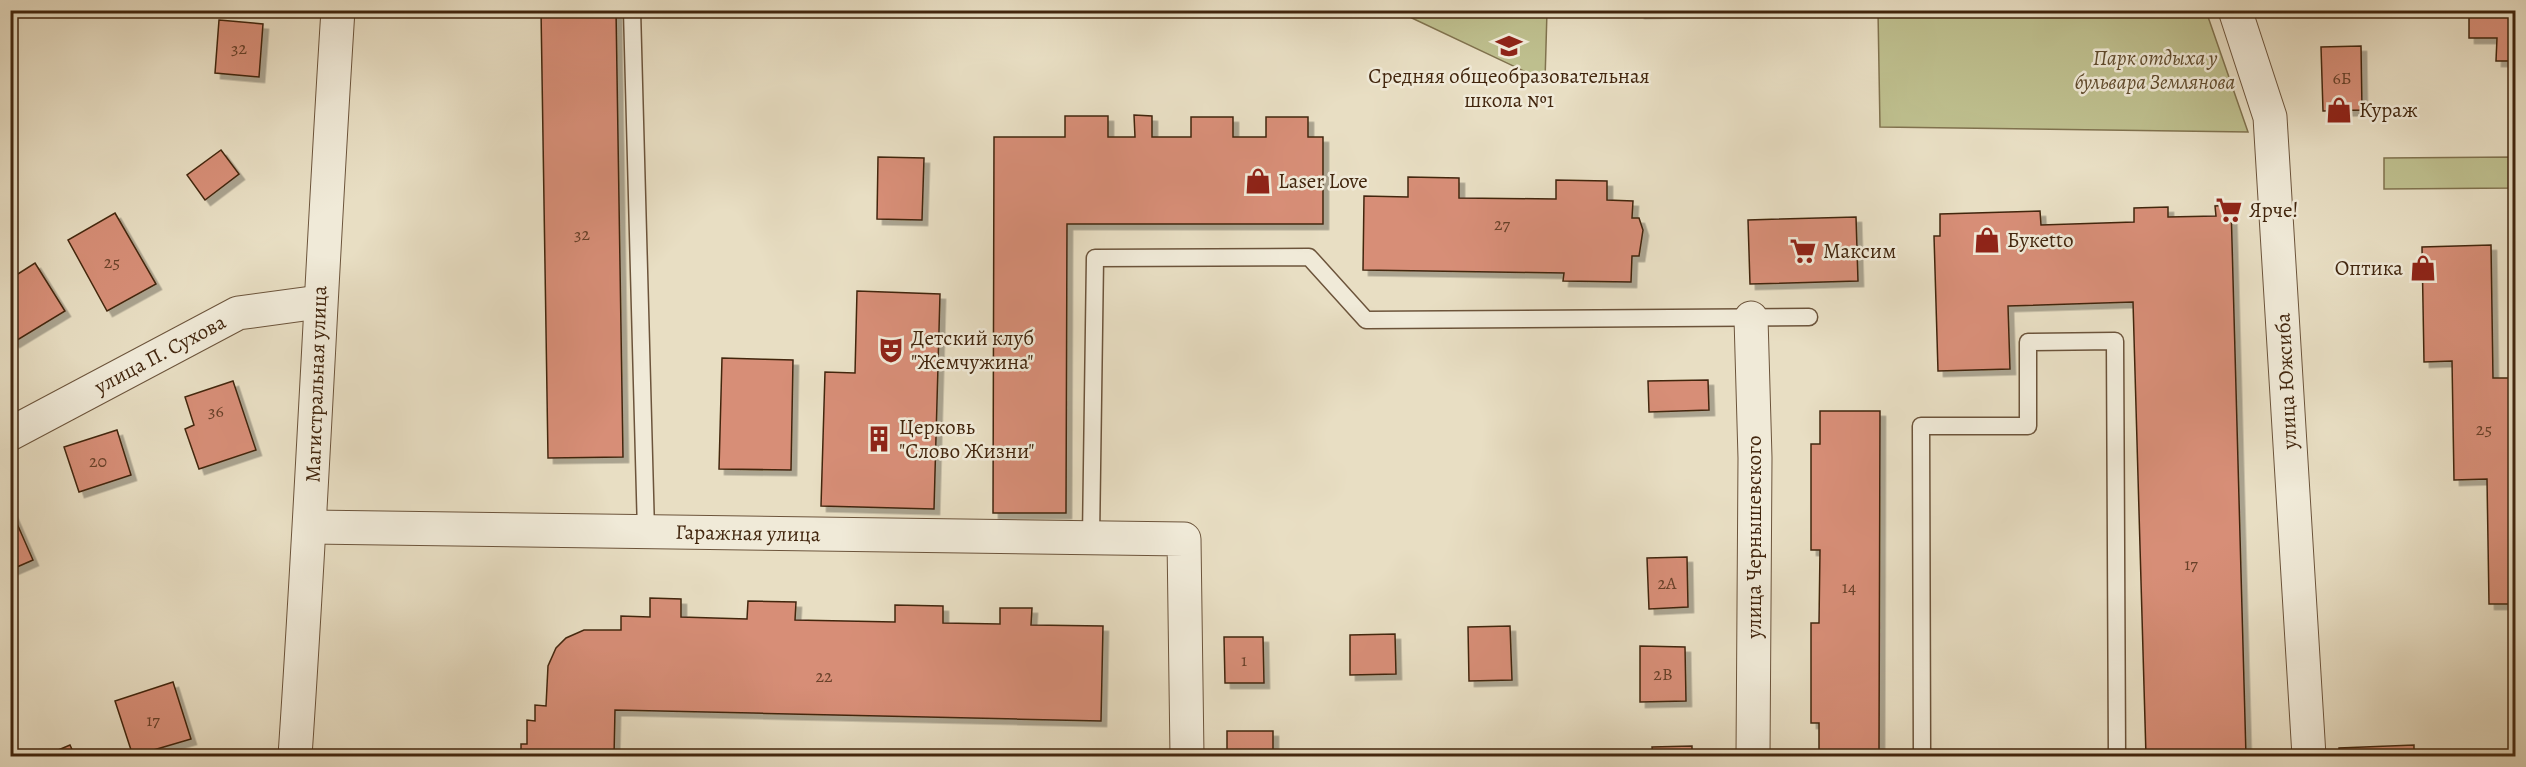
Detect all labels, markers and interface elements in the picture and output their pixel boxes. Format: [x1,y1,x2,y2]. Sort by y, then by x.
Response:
school or university icon: Средняя общеобразовательная школа №1 [1494,31,1524,61]
house number: 32 [231,36,247,60]
park label: Парк отдыха у бульвара Землянова [2075,44,2236,96]
place label: Средняя общеобразовательная школа №1 [1368,62,1650,114]
house number: 6Б [2332,66,2352,90]
shop icon: Кураж [2324,95,2354,125]
place label: Кураж [2359,96,2418,124]
shop icon: Laser Love [1243,166,1273,196]
place label: Laser Love [1278,167,1368,195]
supermarket icon: Ярче! [2214,195,2244,225]
place label: Ярче! [2249,196,2299,224]
house number: 27 [1494,212,1510,236]
house number: 32 [574,222,590,246]
shop icon: Букеttо [1972,225,2002,255]
place label: Букеttо [2007,226,2074,254]
supermarket icon: Максим [1788,236,1818,266]
place label: Максим [1823,237,1896,265]
house number: 25 [104,250,120,274]
shop icon: Оптика [2408,253,2438,283]
place label: Оптика [2335,254,2403,282]
street label: Магистральная улица [299,285,333,483]
street label: улица П. Сухова [89,307,231,401]
street label: улица Южсиба [2268,312,2304,451]
place label: Детский клуб "Жемчужина" [911,324,1034,376]
theatre icon: Детский клуб "Жемчужина" [876,335,906,365]
house number: 36 [208,399,224,423]
place label: Церковь "Слово Жизни" [899,413,1034,465]
house number: 25 [2476,417,2492,441]
building icon: Церковь "Слово Жизни" [864,424,894,454]
street label: улица Чернышевского [1740,435,1768,640]
house number: 20 [89,449,107,473]
street label: Гаражная улица [675,518,821,548]
house number: 17 [2184,552,2198,576]
house number: 2А [1657,571,1677,595]
house number: 14 [1842,575,1856,599]
house number: 1 [1241,648,1247,672]
house number: 2В [1653,662,1673,686]
house number: 22 [815,664,833,688]
house number: 17 [146,708,160,732]

